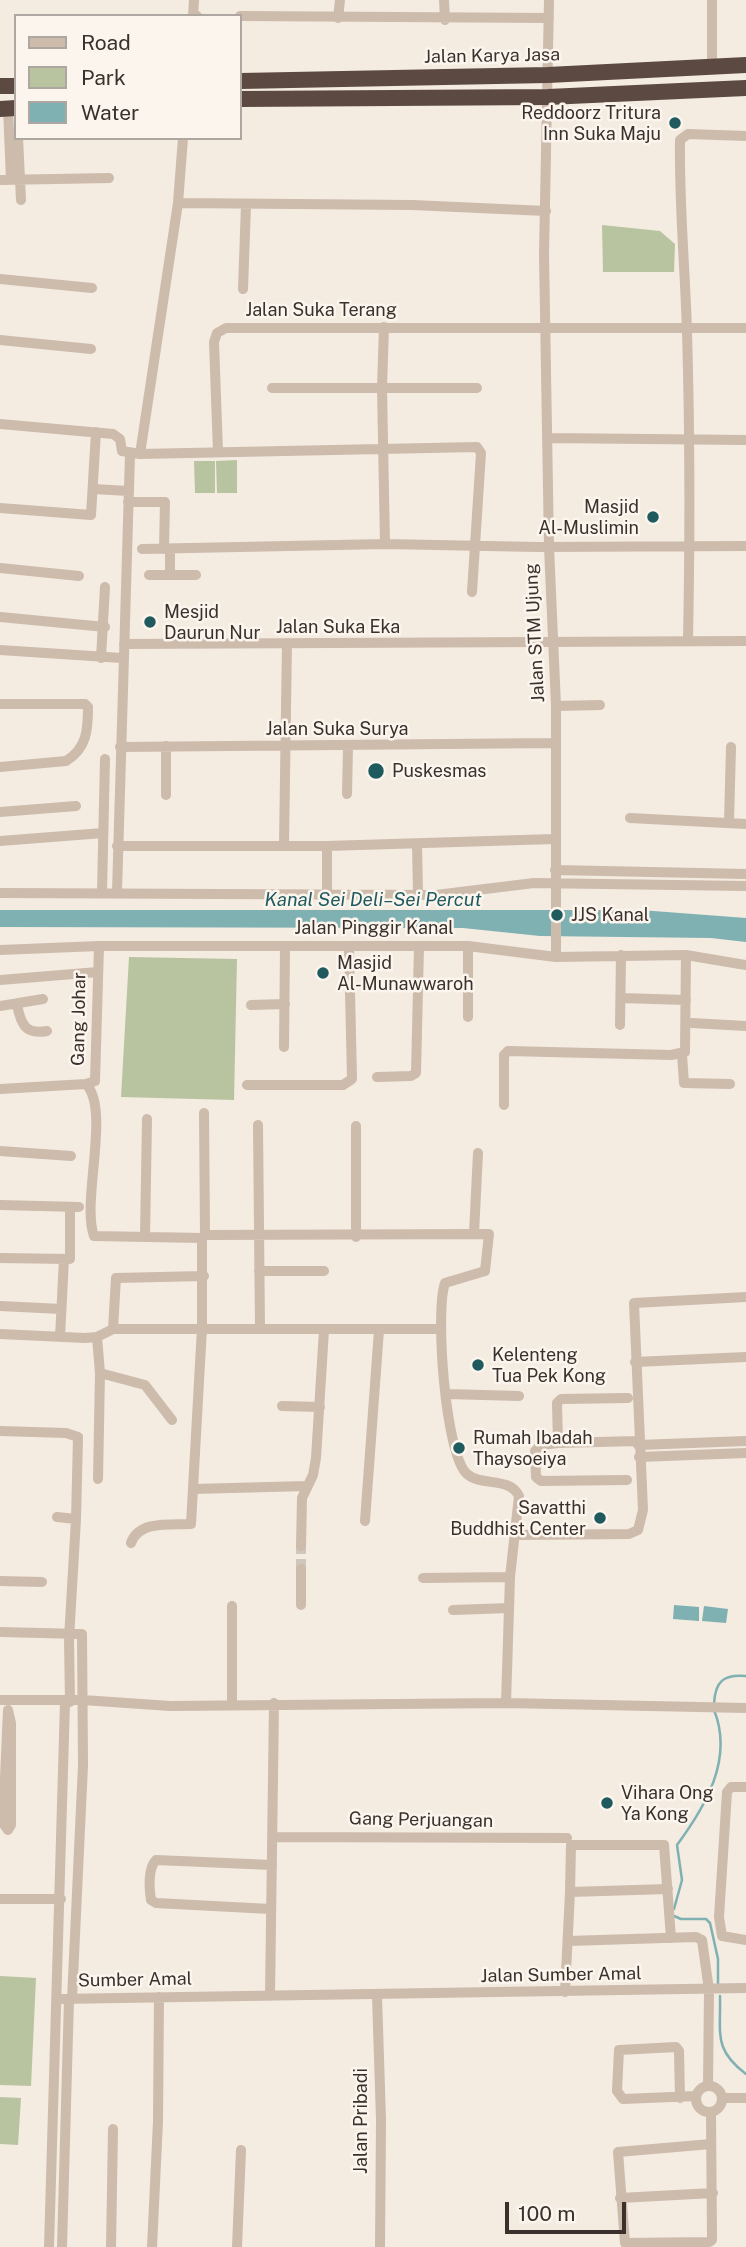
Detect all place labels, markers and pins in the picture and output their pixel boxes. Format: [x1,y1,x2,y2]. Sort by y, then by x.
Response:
place label: Reddoorz Tritura Inn Suka Maju [521,102,661,144]
marker: Reddoorz Tritura Inn Suka Maju [667,115,683,131]
place label: Masjid Al-Muslimin [538,496,639,538]
marker: Masjid Al-Muslimin [645,509,661,525]
place label: Mesjid Daurun Nur [164,601,261,644]
marker: Mesjid Daurun Nur [142,614,158,630]
place label: Puskesmas [392,760,486,782]
marker: Puskesmas [366,761,386,781]
place label: JJS Kanal [571,904,649,926]
marker: JJS Kanal [549,907,565,923]
place label: Masjid Al-Munawwaroh [337,952,474,995]
marker: Masjid Al-Munawwaroh [315,965,331,981]
place label: Kelenteng Tua Pek Kong [492,1344,606,1386]
marker: Kelenteng Tua Pek Kong [470,1357,486,1373]
place label: Rumah Ibadah Thaysoeiya [473,1427,593,1470]
marker: Rumah Ibadah Thaysoeiya [451,1440,467,1456]
place label: Savatthi Buddhist Center [450,1497,586,1540]
marker: Savatthi Buddhist Center [592,1510,608,1526]
place label: Vihara Ong Ya Kong [621,1782,714,1825]
marker: Vihara Ong Ya Kong [599,1795,615,1811]

